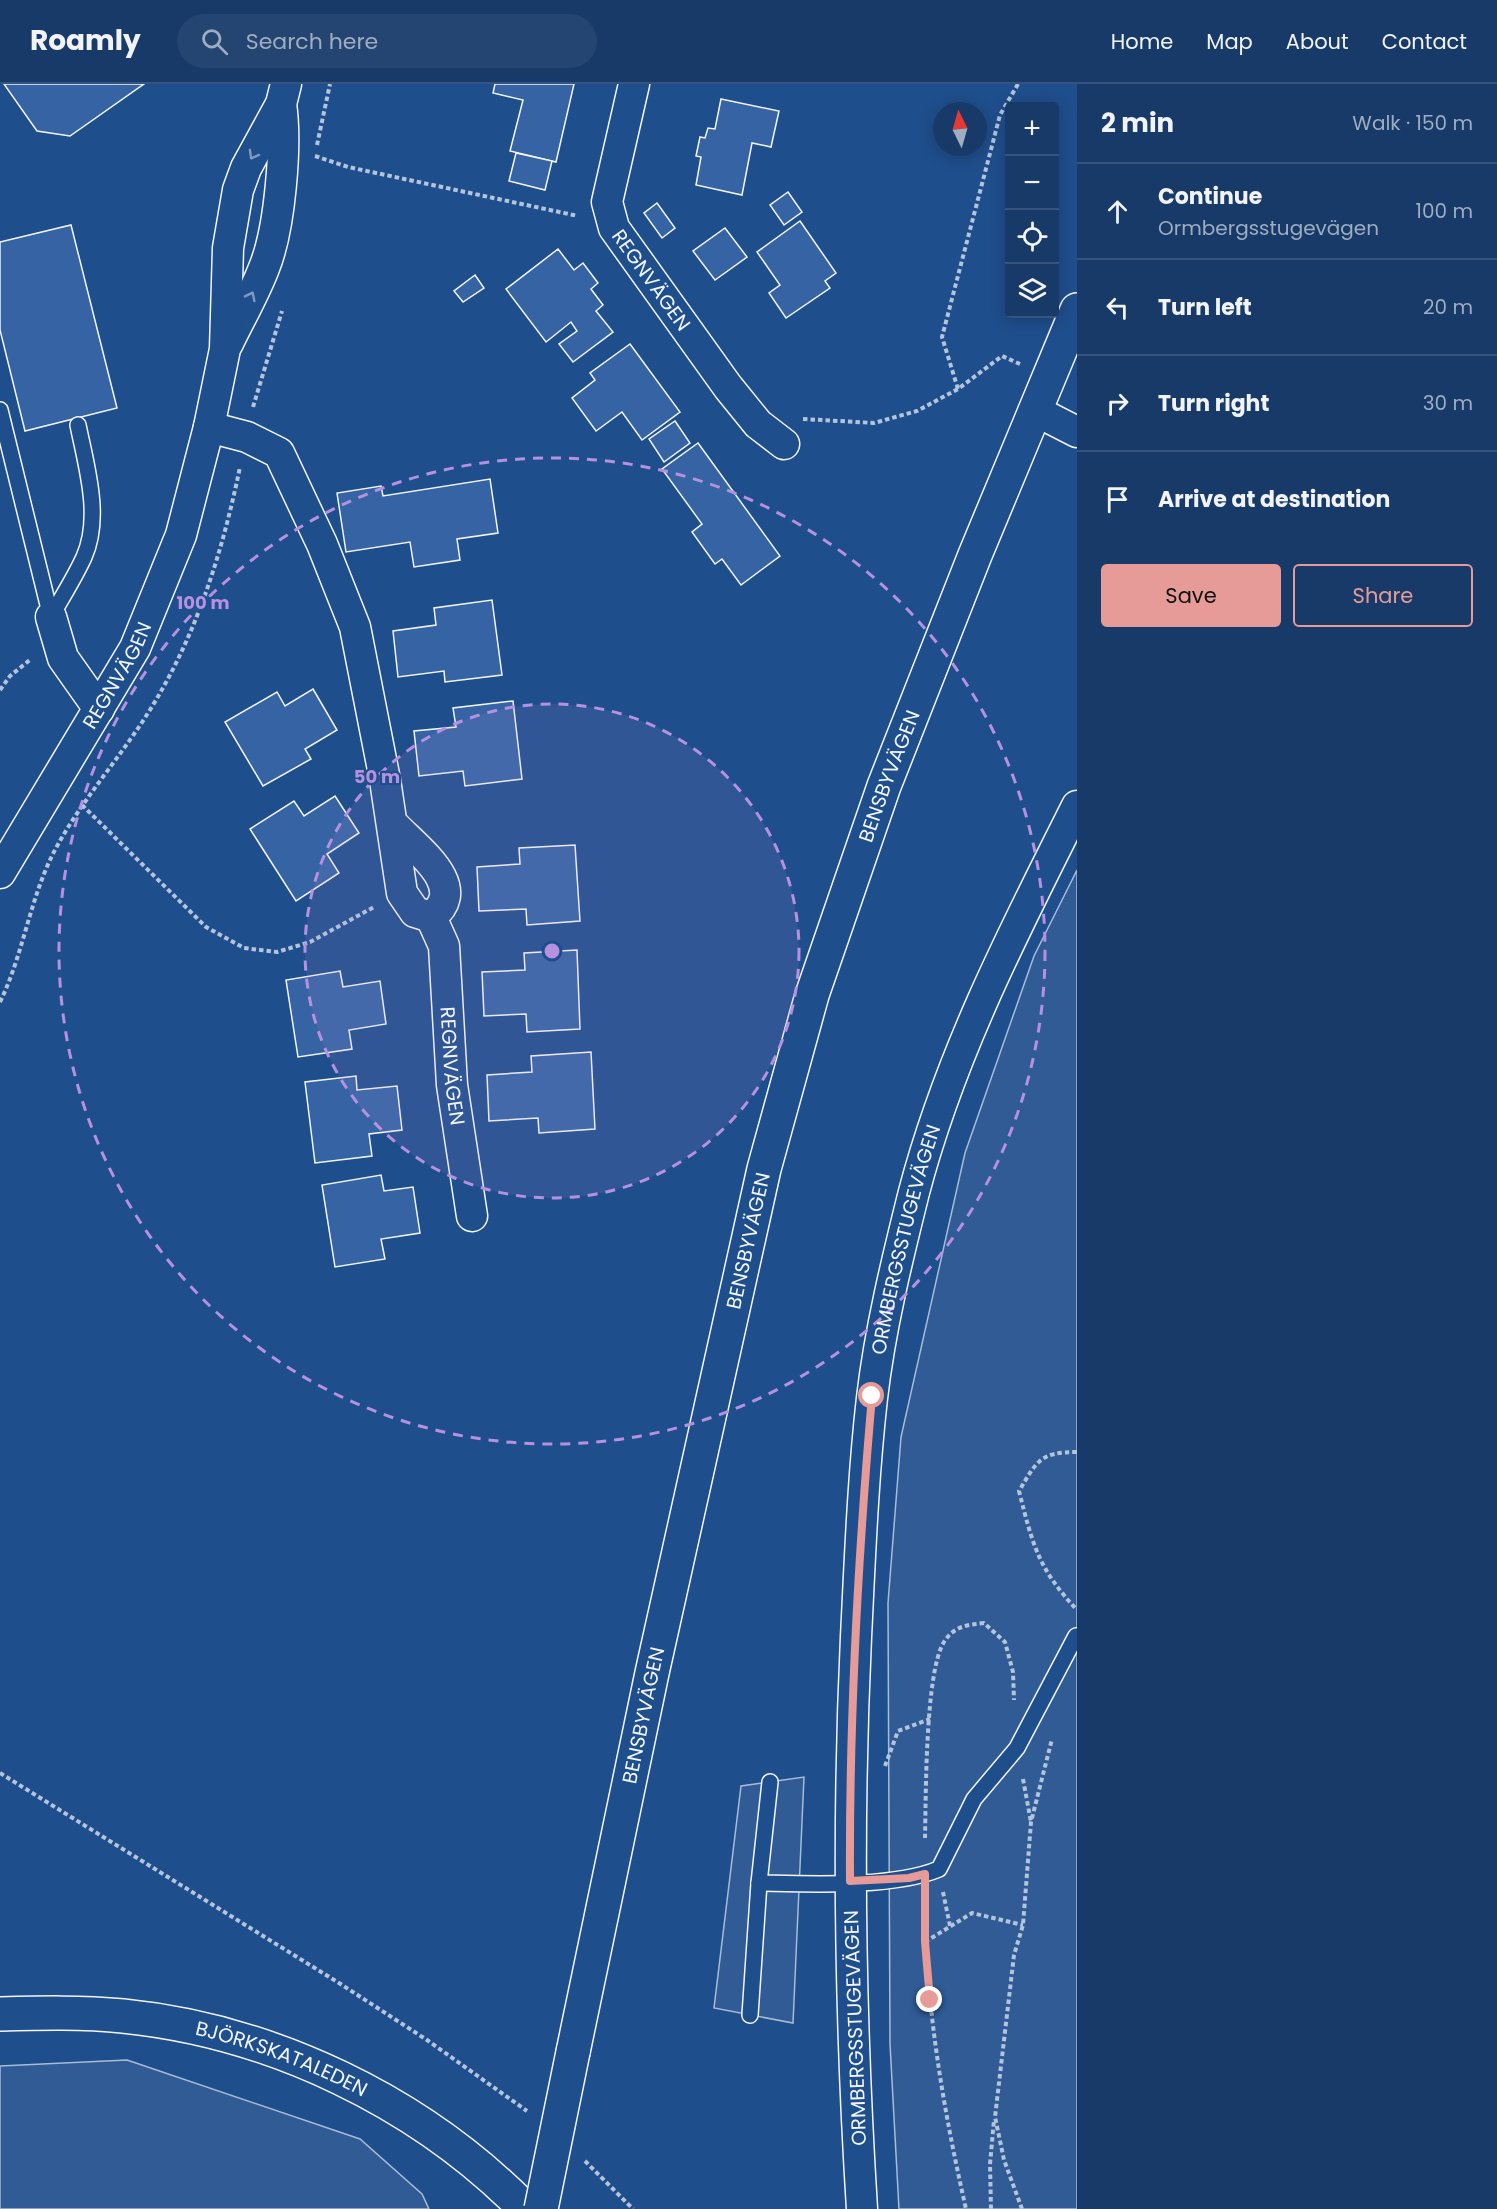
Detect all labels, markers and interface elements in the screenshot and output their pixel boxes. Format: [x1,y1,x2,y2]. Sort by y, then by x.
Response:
search box [177,14,597,68]
text: Roamly [30,21,141,60]
icon: search [198,25,231,58]
text: Search here [246,26,378,57]
text: Home [1111,27,1173,56]
text: Map [1206,27,1253,56]
text: About [1286,27,1349,56]
text: Contact [1382,27,1467,56]
north arrow [933,102,987,156]
map controls [1005,102,1059,318]
button: + [1005,102,1059,156]
text: 2 min [1101,105,1174,141]
text: Walk · 150 m [1352,109,1473,137]
one-way arrow [249,149,260,160]
button: − [1005,156,1059,210]
text: Continue [1158,181,1262,212]
icon: ahead [1101,195,1134,228]
text: 100 m [1416,197,1473,225]
button: locate [1005,210,1059,264]
text: Ormbergsstugevägen [1158,214,1379,242]
street label: REGNVÄGEN [605,224,697,337]
button: layers [1005,264,1059,318]
icon: left [1101,291,1134,324]
one-way arrow [243,292,255,303]
text: Turn left [1158,292,1252,323]
text: 20 m [1423,293,1473,321]
icon: right [1101,387,1134,420]
text: Turn right [1158,388,1269,419]
text: 30 m [1423,389,1473,417]
icon: arrive [1101,483,1134,516]
text: Arrive at destination [1158,484,1390,515]
button: Save [1101,564,1281,627]
button: Share [1293,564,1473,627]
text: 100 m [176,590,230,615]
street label: REGNVÄGEN [76,618,158,734]
street label: BENSBYVÄGEN [852,706,927,846]
text: 50 m [354,764,400,789]
centre of rings [542,941,562,961]
street label: REGNVÄGEN [434,1006,472,1127]
street label: ORMBERGSSTUGEVÄGEN [864,1121,947,1357]
street label: BENSBYVÄGEN [719,1170,777,1312]
route start [858,1382,884,1408]
street label: BENSBYVÄGEN [615,1644,671,1786]
street label: ORMBERGSSTUGEVÄGEN [837,1910,873,2146]
route end [916,1986,942,2012]
street label: BJÖRKSKATALEDEN [193,2014,372,2103]

